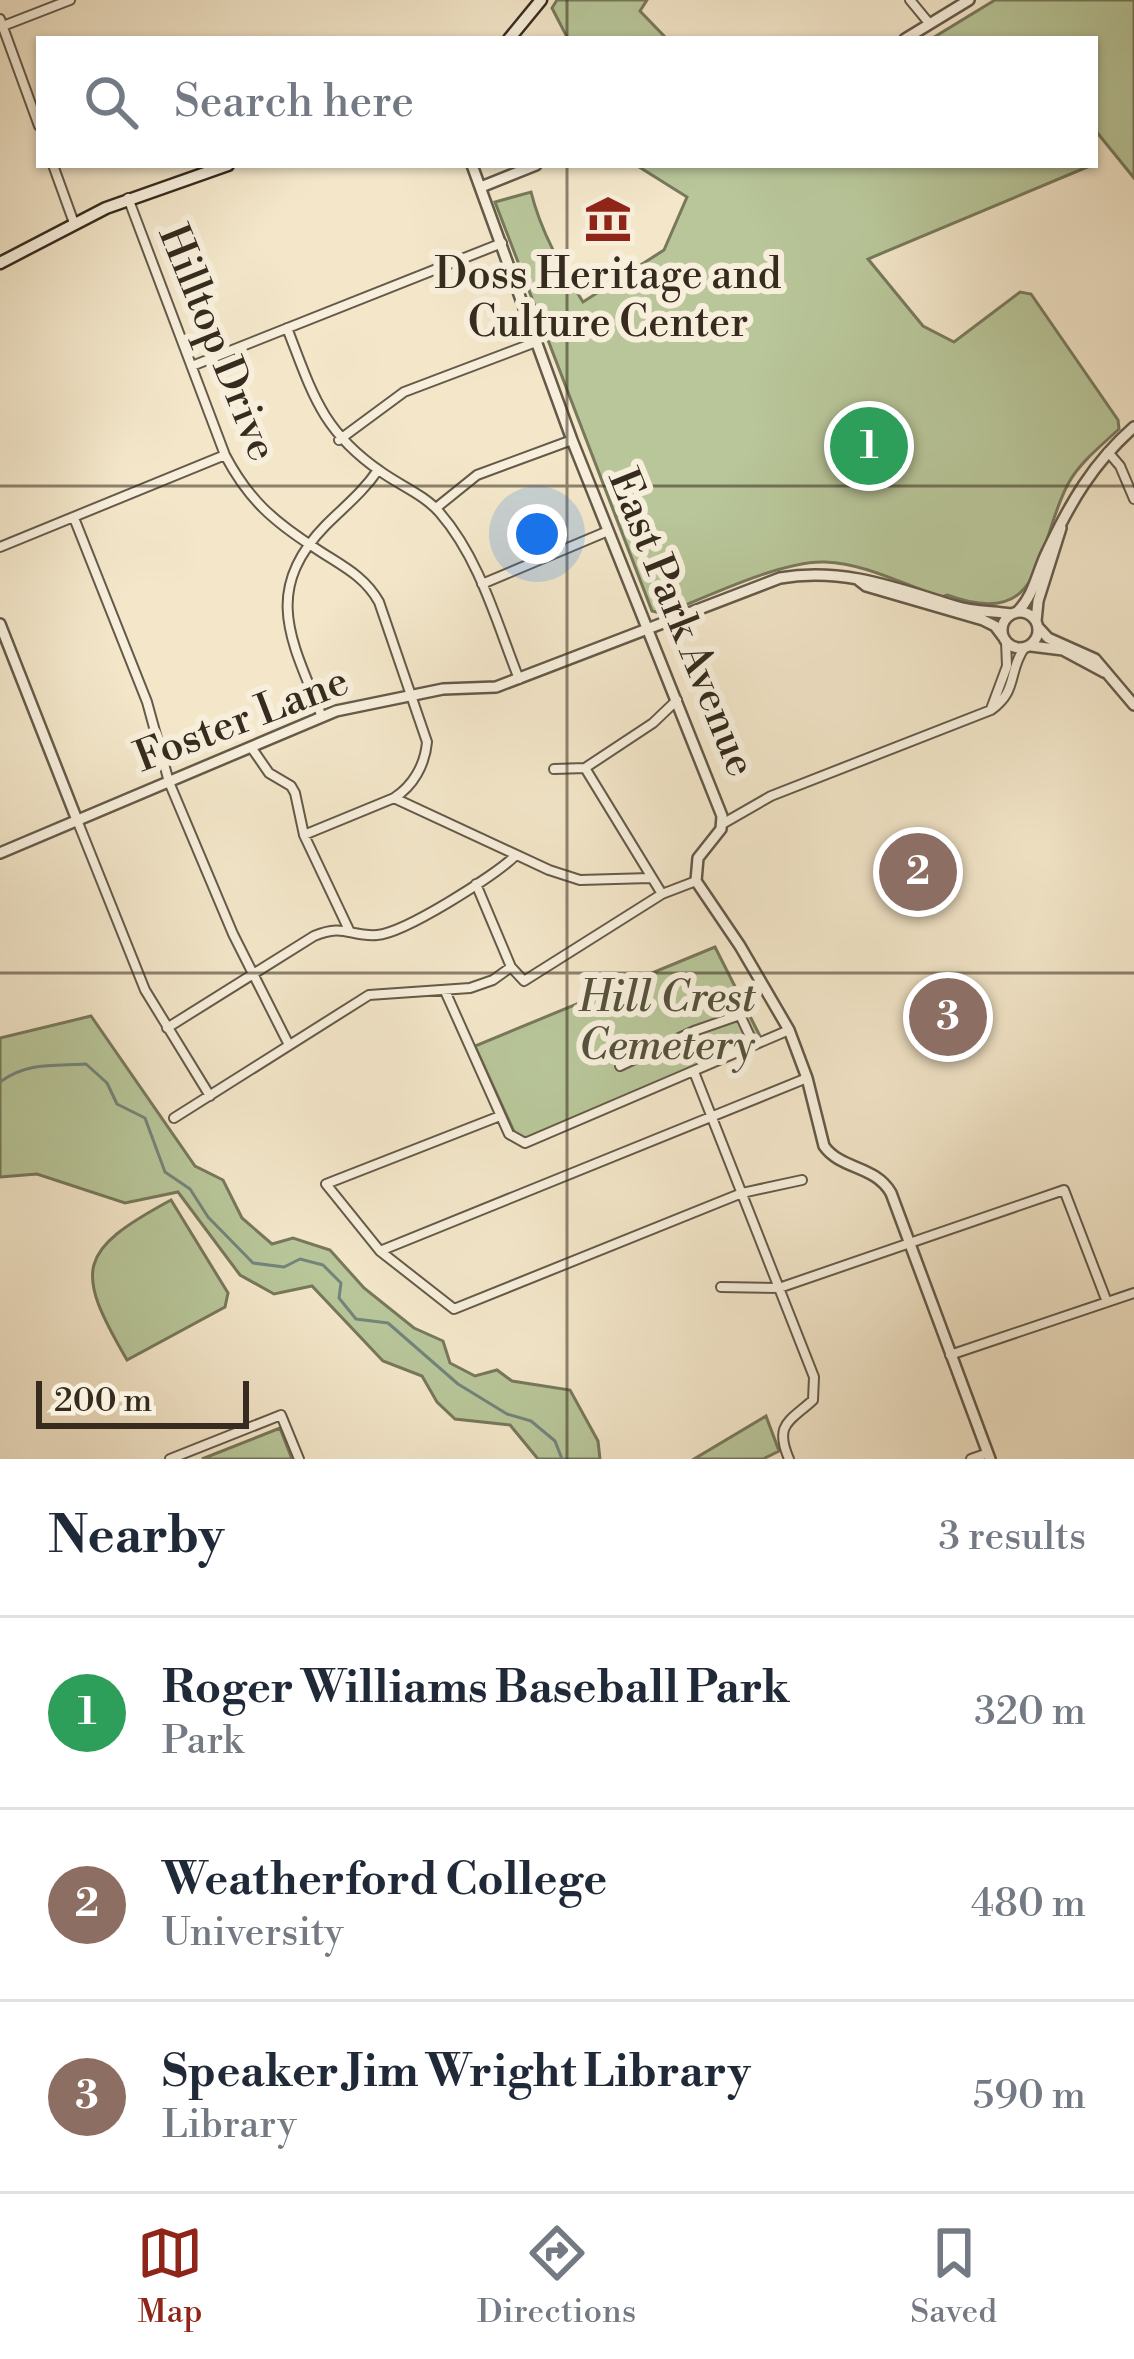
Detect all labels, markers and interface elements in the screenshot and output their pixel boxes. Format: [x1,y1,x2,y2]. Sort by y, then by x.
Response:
search box [36,36,1098,168]
icon: search [78,69,144,135]
text: Search here [174,74,414,131]
museum icon: Doss Heritage and Culture Center [583,194,633,244]
street label: Hilltop Drive [146,217,288,469]
place label: Doss Heritage and Culture Center [435,249,782,350]
pin: 1 [830,401,908,491]
street label: East Park Avenue [595,461,767,785]
your location [507,504,567,564]
street label: Foster Lane [128,655,356,785]
pin: 2 [879,827,957,917]
park label: Hill Crest Cemetery [578,972,757,1073]
pin: 3 [909,972,987,1062]
scale bar [36,1375,249,1428]
text: 200 m [54,1381,152,1422]
text: Nearby [48,1505,224,1569]
text: 3 results [938,1513,1086,1562]
text: Roger Williams Baseball Park [162,1660,789,1717]
text: 1 [78,1688,96,1737]
text: 320 m [974,1688,1086,1737]
text: Park [162,1717,243,1766]
text: Weatherford College [162,1852,607,1909]
text: 2 [75,1880,99,1929]
text: 480 m [971,1880,1086,1929]
text: University [162,1909,344,1958]
text: Speaker Jim Wright Library [162,2044,750,2101]
text: 3 [75,2072,99,2121]
text: 590 m [973,2072,1086,2121]
text: Library [162,2101,297,2150]
tab: Map [137,2220,203,2333]
tab: Directions [477,2220,636,2333]
tab: Saved [910,2220,997,2333]

